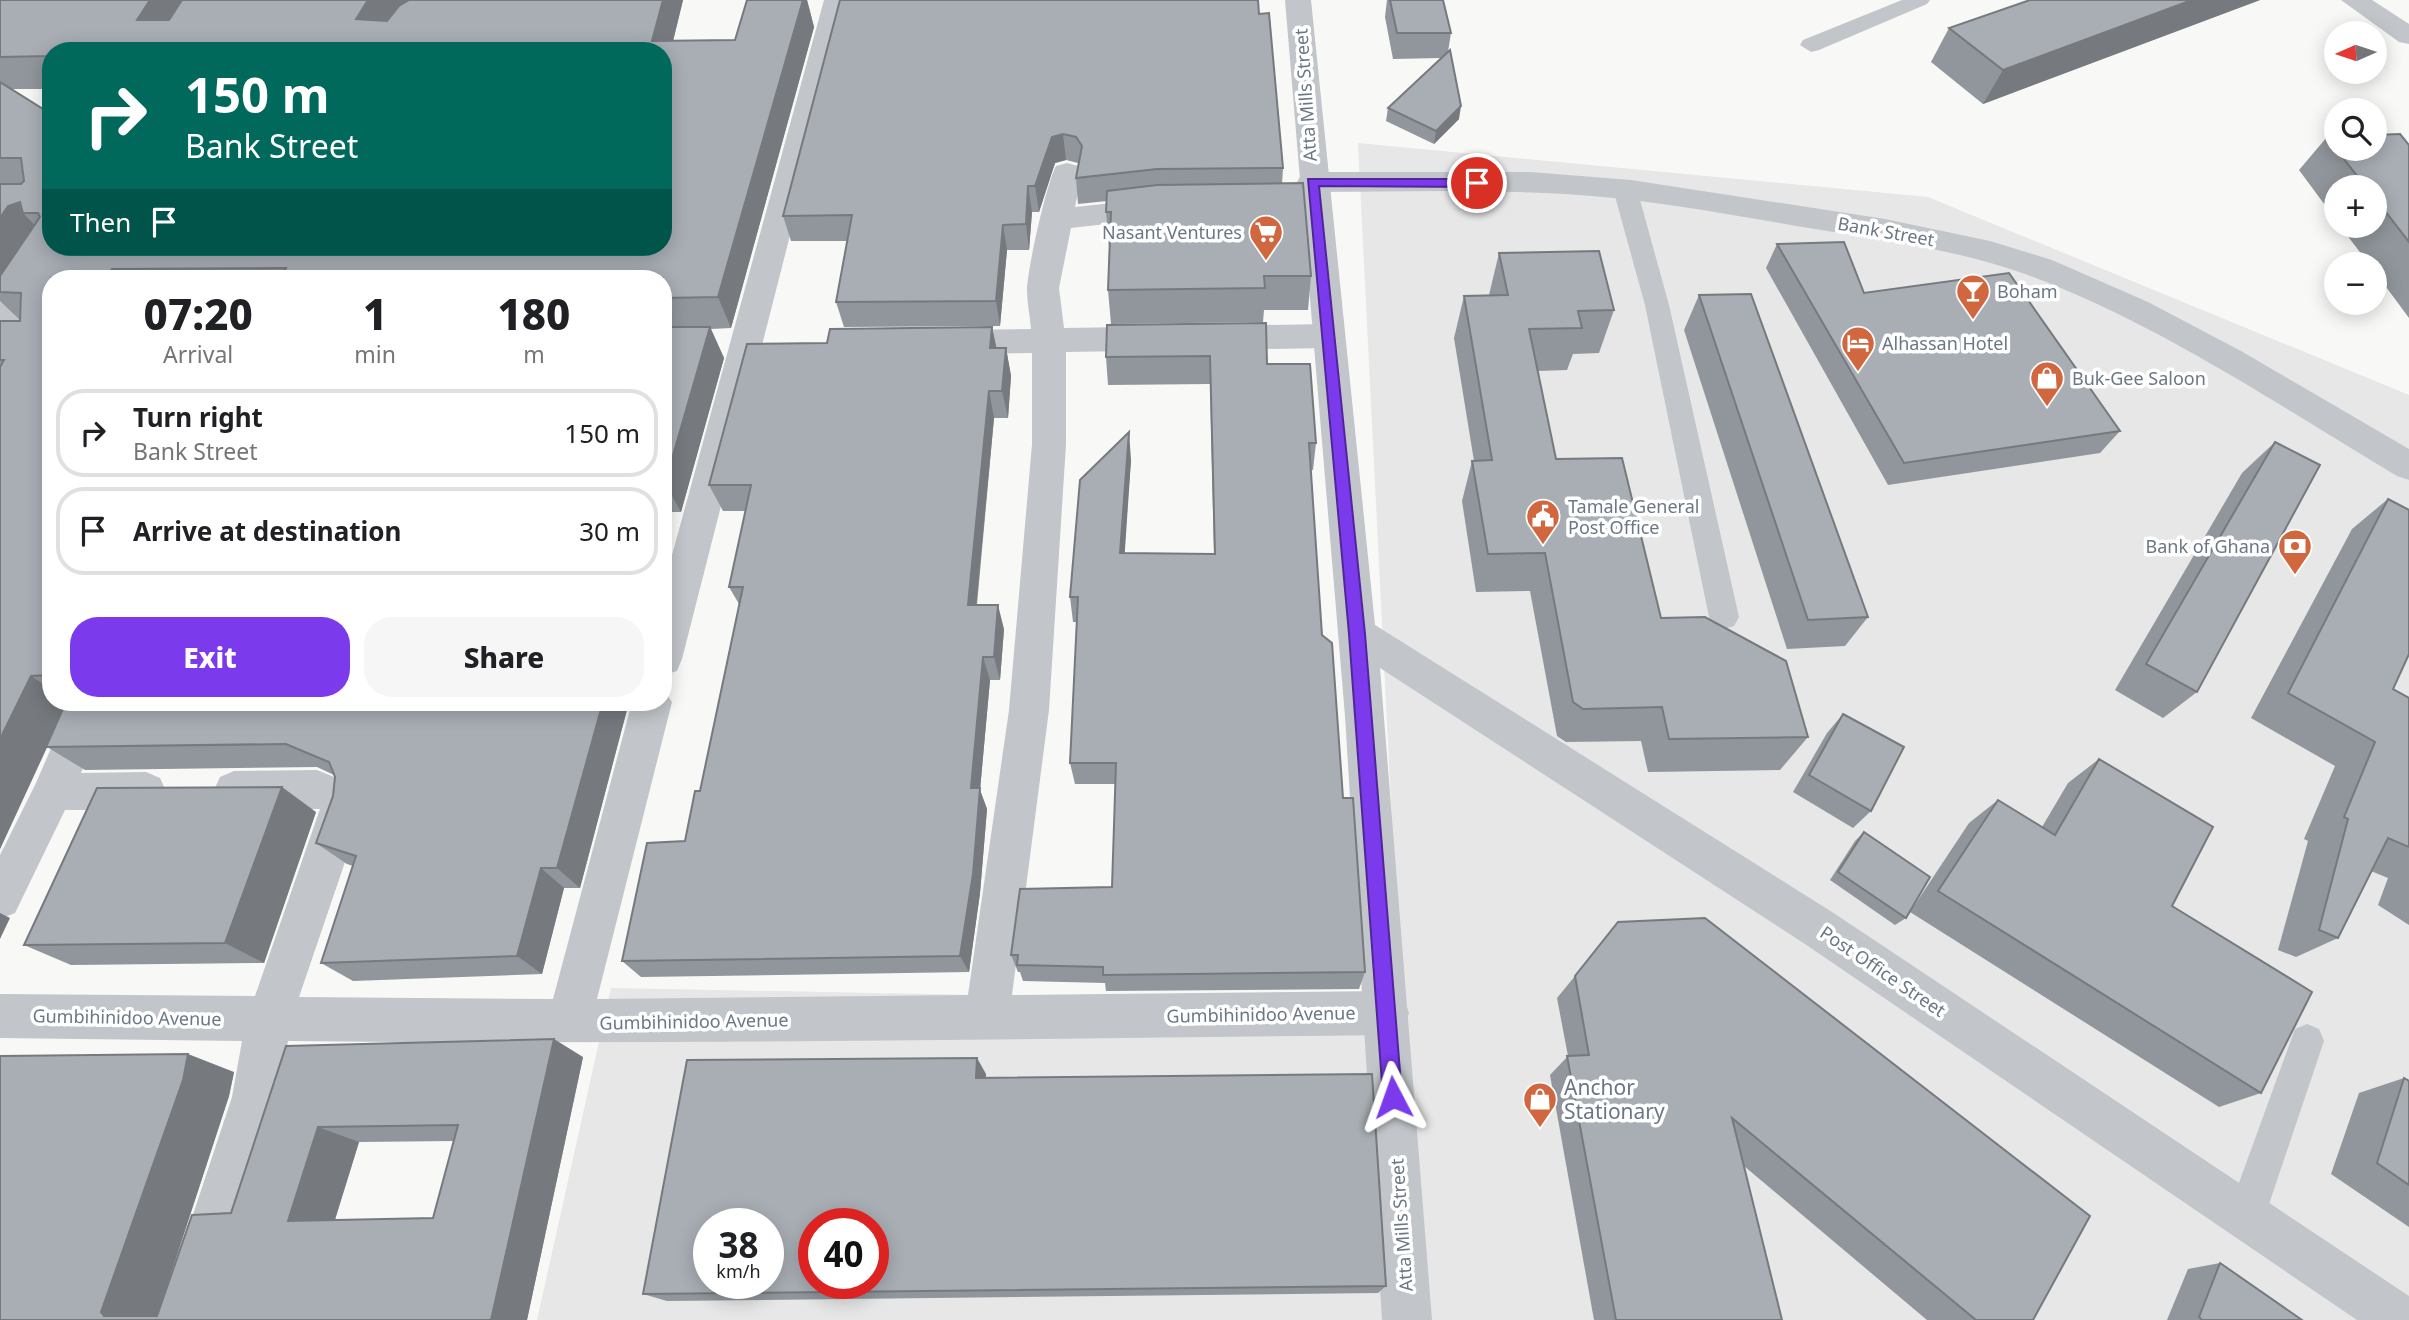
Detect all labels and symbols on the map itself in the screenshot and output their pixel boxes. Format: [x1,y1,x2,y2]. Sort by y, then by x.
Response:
north arrow [2324,21,2387,84]
street label: Atta Mills Street [1288,27,1322,162]
pin [1447,153,1507,213]
street label: Bank Street [1836,211,1937,251]
supermarket icon: Nasant Ventures [1247,213,1285,262]
place label: Nasant Ventures [1102,220,1242,244]
bar icon: Boham [1954,272,1992,321]
place label: Boham [1997,279,2058,303]
hotel icon: Alhassan Hotel [1839,324,1877,373]
place label: Alhassan Hotel [1882,331,2008,355]
shop icon: Buk-Gee Saloon [2028,359,2066,408]
place label: Buk-Gee Saloon [2072,366,2206,390]
place label: Tamale General Post Office [1568,494,1699,539]
public building icon: Tamale General Post Office [1524,497,1562,546]
bank icon: Bank of Ghana [2276,527,2314,576]
place label: Bank of Ghana [2145,534,2270,558]
street label: Post Office Street [1816,920,1951,1022]
street label: Gumbihinidoo Avenue [1166,1000,1356,1028]
street label: Gumbihinidoo Avenue [32,1003,222,1031]
street label: Gumbihinidoo Avenue [599,1007,789,1035]
position arrow [1356,1060,1430,1134]
place label: Anchor Stationary [1564,1073,1665,1125]
shop icon: Anchor Stationary [1521,1080,1559,1129]
street label: Atta Mills Street [1384,1157,1418,1292]
speed limit sign: 40 [798,1208,889,1299]

